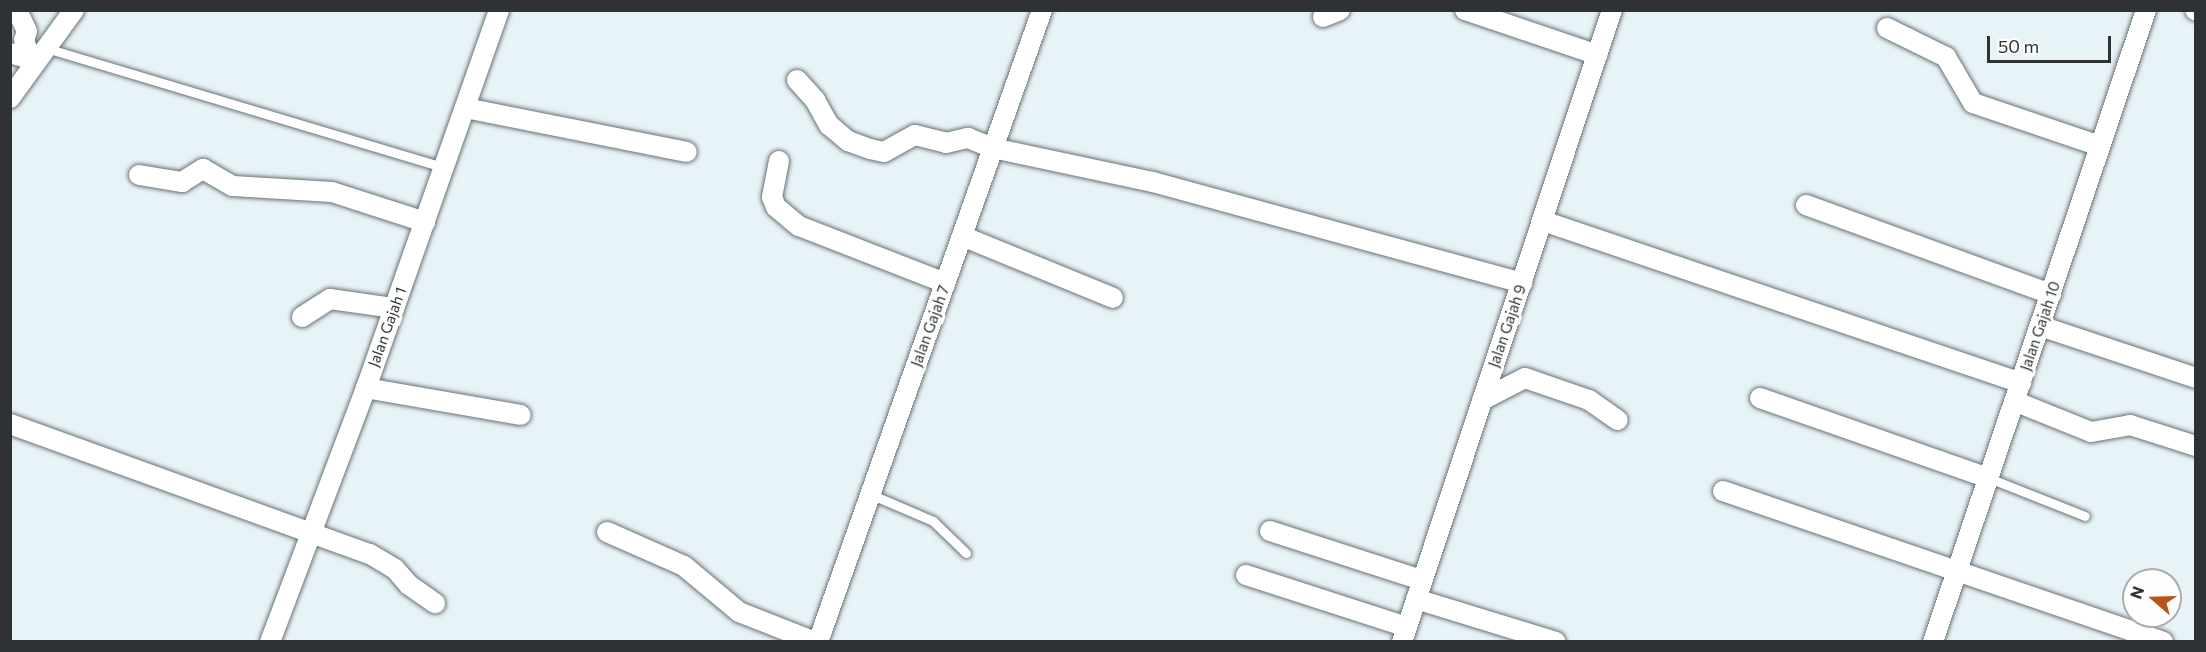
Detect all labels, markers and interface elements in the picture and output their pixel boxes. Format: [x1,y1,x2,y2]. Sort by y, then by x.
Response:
scale bar [1990,24,2114,62]
text: 50 m [1998,35,2039,57]
street label: Jalan Gajah 10 [2016,279,2064,373]
street label: Jalan Gajah 9 [1484,282,1530,370]
street label: Jalan Gajah 7 [907,283,953,369]
street label: Jalan Gajah 1 [364,285,410,369]
north arrow [2122,568,2182,628]
text: N [2126,583,2147,601]

